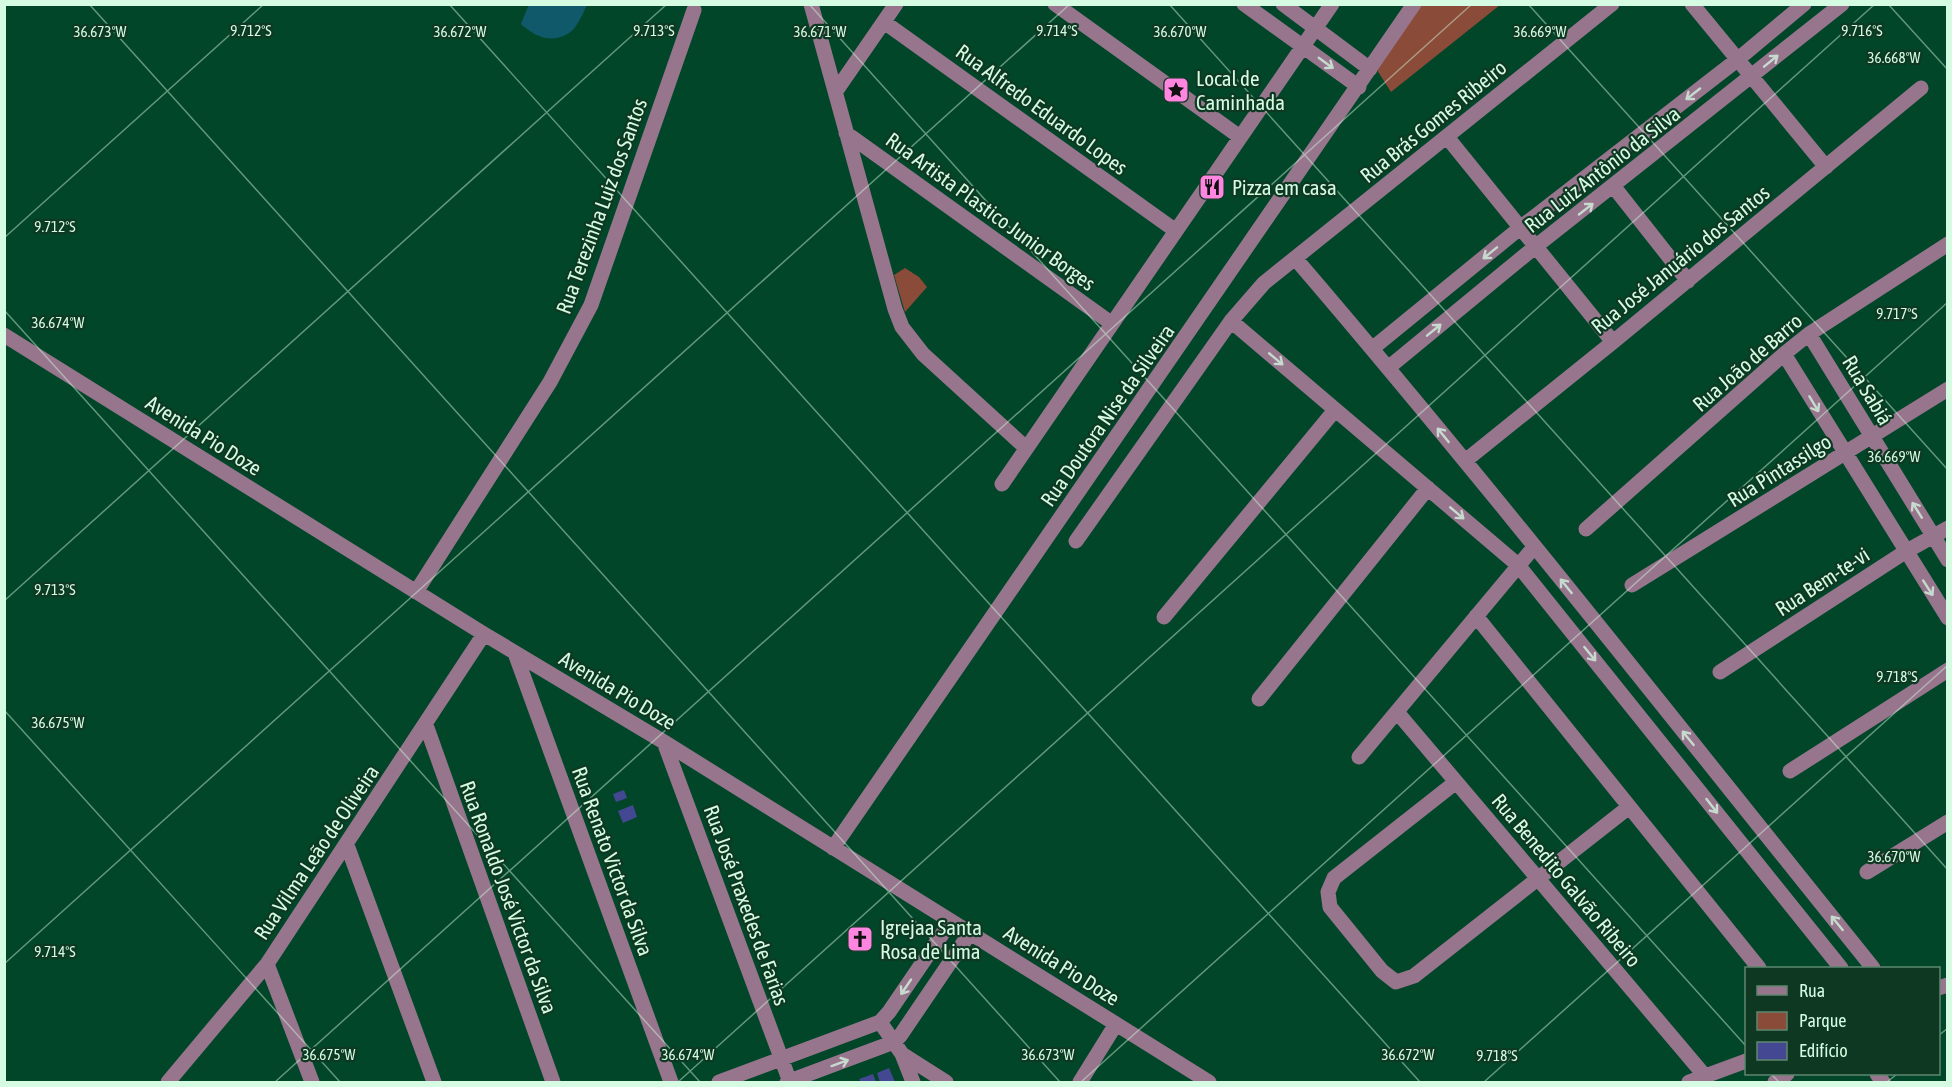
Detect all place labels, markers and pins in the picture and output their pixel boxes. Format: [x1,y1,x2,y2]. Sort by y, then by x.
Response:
place label: Local de Caminhada [1196,66,1285,114]
place icon: Local de Caminhada [1161,75,1191,105]
restaurant icon: Pizza em casa [1197,172,1227,202]
place label: Pizza em casa [1232,175,1337,199]
place label: Igrejaa Santa Rosa de Lima [880,915,982,963]
church icon: Igrejaa Santa Rosa de Lima [845,924,875,954]

